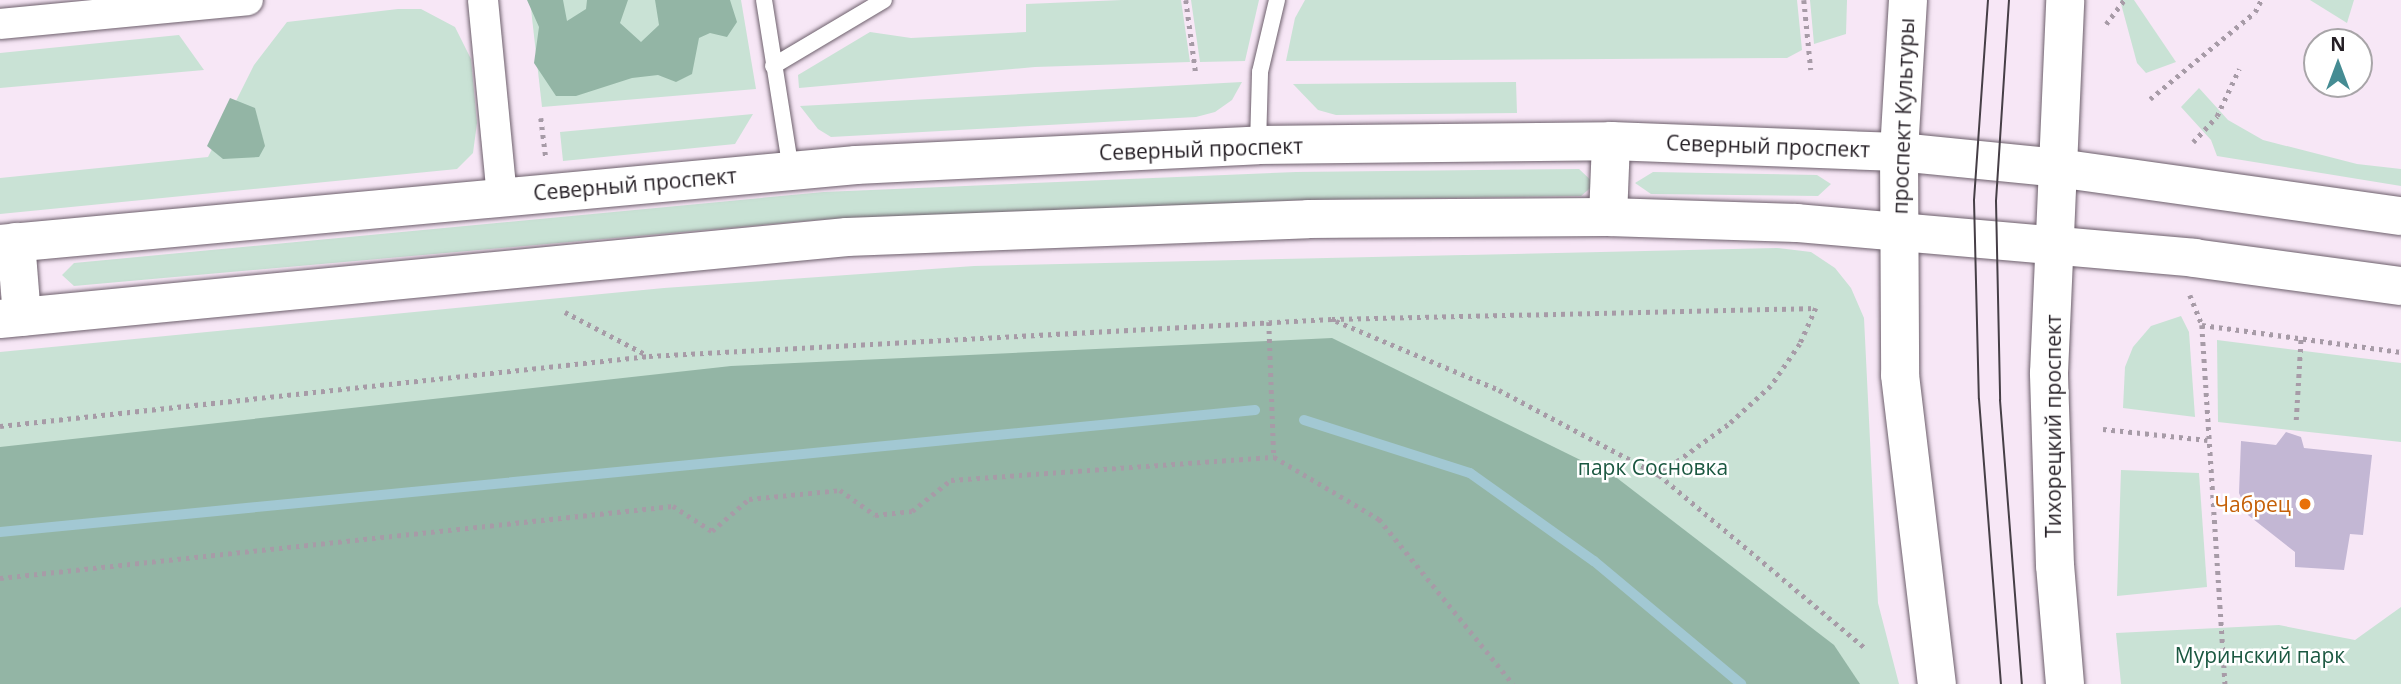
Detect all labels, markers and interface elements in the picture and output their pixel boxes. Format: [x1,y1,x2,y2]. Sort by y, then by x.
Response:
street label: проспект Культуры [1887,17,1919,215]
north arrow [2303,28,2373,98]
text: N [2330,31,2346,57]
street label: Северный проспект [1666,130,1870,162]
street label: Северный проспект [1099,133,1303,165]
street label: Северный проспект [532,163,738,205]
street label: Тихорецкий проспект [2040,314,2066,538]
park label: парк Сосновка [1578,454,1728,480]
place label: Чабрец [2214,491,2291,517]
marker: Чабрец [2297,496,2313,512]
park label: Муринский парк [2175,642,2345,668]

